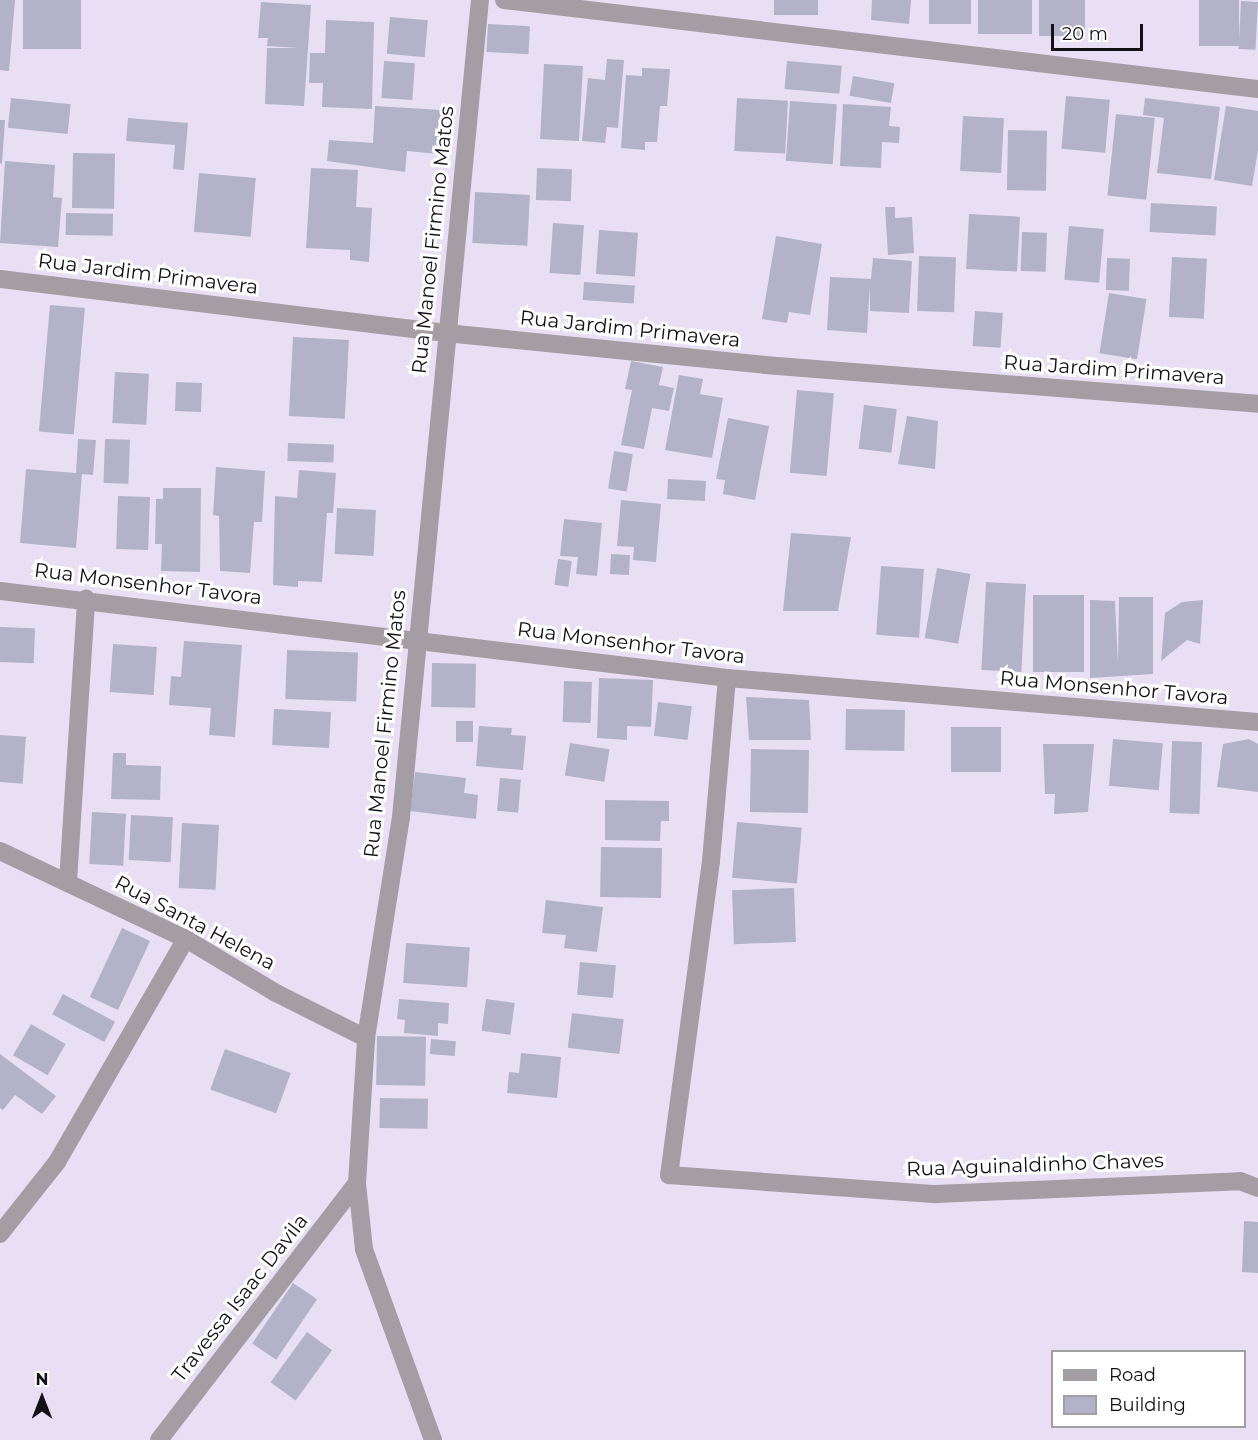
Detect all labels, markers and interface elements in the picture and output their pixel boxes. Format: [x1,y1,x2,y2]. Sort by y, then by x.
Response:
scale bar [1054,12,1146,50]
text: 20 m [1062,23,1108,45]
street label: Rua Manoel Firmino Matos [407,105,459,375]
street label: Rua Jardim Primavera [37,249,259,299]
street label: Rua Jardim Primavera [519,305,741,353]
street label: Rua Jardim Primavera [1003,350,1225,390]
street label: Rua Monsenhor Tavora [33,558,263,610]
street label: Rua Manoel Firmino Matos [359,589,411,859]
street label: Rua Monsenhor Tavora [516,617,746,669]
street label: Rua Monsenhor Tavora [999,666,1229,710]
street label: Rua Santa Helena [111,871,279,975]
street label: Rua Aguinaldinho Chaves [906,1149,1164,1181]
street label: Travessa Isaac Davila [167,1209,313,1387]
legend [1051,1350,1246,1428]
text: Road [1109,1364,1156,1386]
north arrow [12,1368,72,1428]
text: N [36,1370,48,1389]
text: Building [1109,1394,1186,1416]

